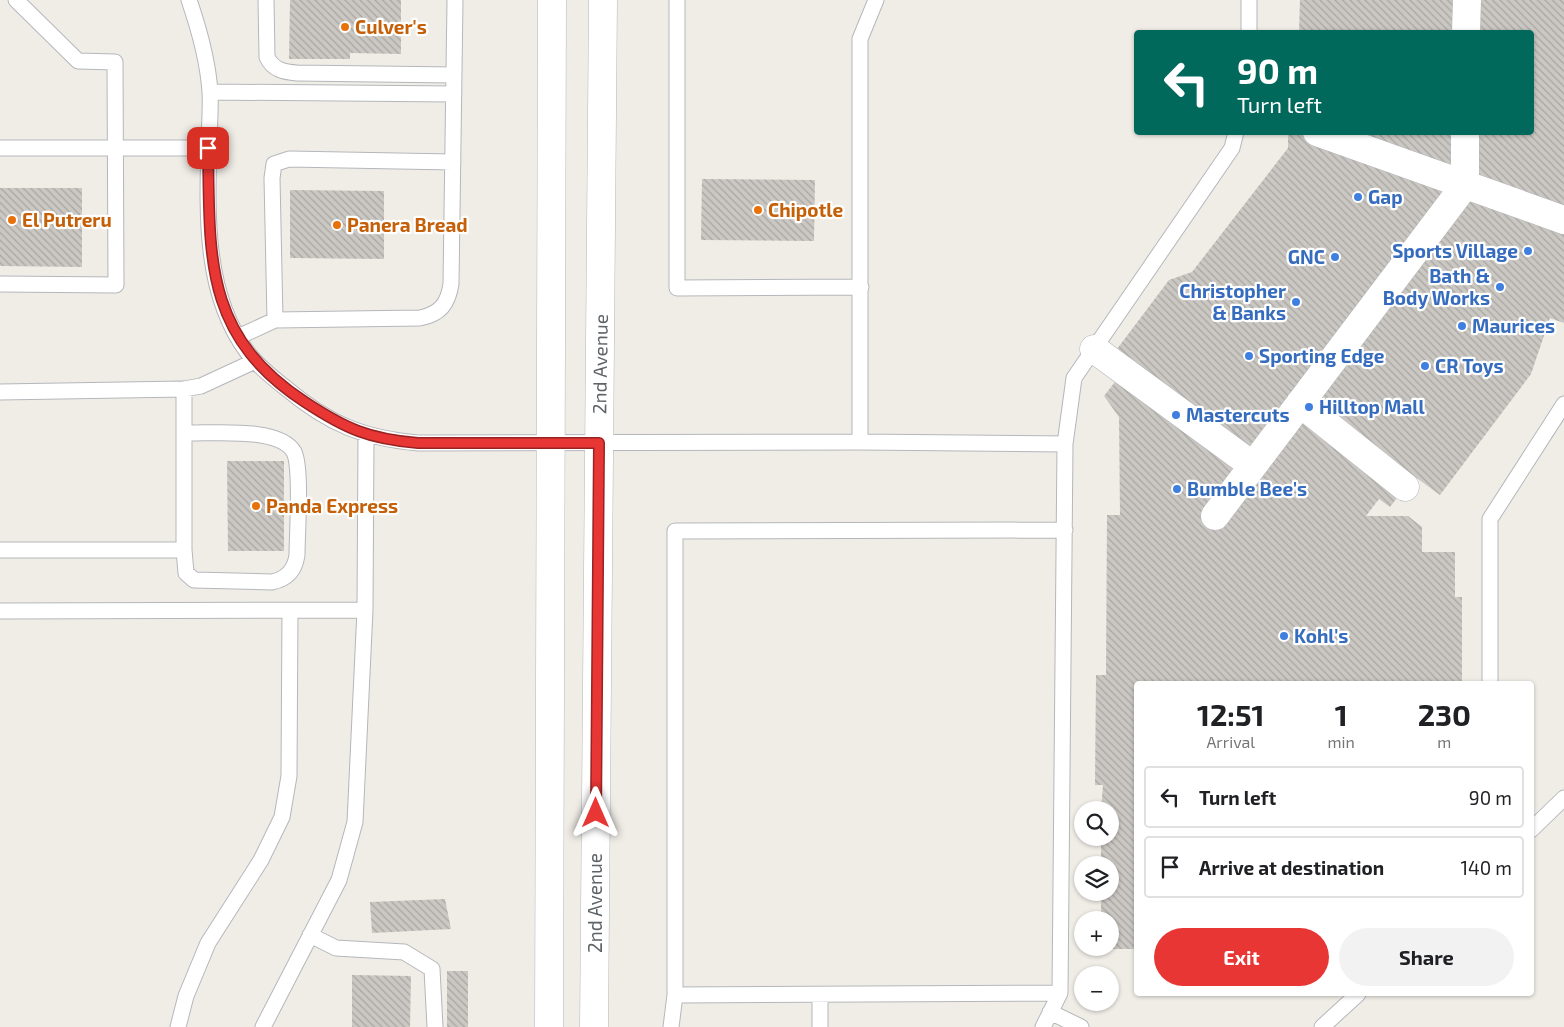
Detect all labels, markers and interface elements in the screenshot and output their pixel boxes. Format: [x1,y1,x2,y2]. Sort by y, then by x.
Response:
place label: Culver's [355,15,427,38]
marker: Culver's [339,21,351,33]
text: 90 m [1237,49,1318,91]
icon: left [1154,50,1219,115]
text: Turn left [1237,91,1322,117]
pin [187,127,229,169]
icon: arrive [194,134,222,162]
place label: Gap [1368,185,1403,208]
marker: Gap [1352,191,1364,203]
place label: Chipotle [768,198,843,221]
marker: Chipotle [752,204,764,216]
place label: El Putreru [22,208,112,231]
place label: Panera Bread [347,213,468,236]
marker: El Putreru [6,214,18,226]
marker: Panera Bread [331,219,343,231]
place label: Sports Village [1392,239,1518,262]
place label: GNC [1288,245,1325,268]
marker: Sports Village [1522,245,1534,257]
marker: GNC [1329,251,1341,263]
place label: Bath & Body Works [1383,264,1490,310]
place label: Christopher & Banks [1179,279,1286,324]
marker: Bath & Body Works [1494,281,1506,293]
marker: Christopher & Banks [1290,296,1302,308]
street label: 2nd Avenue [587,314,612,414]
place label: Maurices [1472,314,1555,337]
marker: Maurices [1456,320,1468,332]
place label: Sporting Edge [1259,344,1385,367]
marker: Sporting Edge [1243,350,1255,362]
place label: CR Toys [1435,354,1504,378]
marker: CR Toys [1419,360,1431,372]
place label: Hilltop Mall [1319,395,1426,418]
marker: Hilltop Mall [1303,401,1315,413]
place label: Mastercuts [1186,403,1290,426]
marker: Mastercuts [1170,409,1182,421]
place label: Bumble Bee's [1187,477,1307,500]
marker: Bumble Bee's [1171,483,1183,495]
place label: Panda Express [266,494,398,517]
marker: Panda Express [250,500,262,512]
place label: Kohl's [1294,624,1348,647]
marker: Kohl's [1278,630,1290,642]
text: 12:51 [1197,696,1265,732]
text: 1 [1335,696,1348,732]
text: 230 [1418,696,1471,732]
text: Arrival [1206,732,1255,751]
text: min [1327,732,1355,751]
text: m [1437,732,1451,751]
icon: left [1156,783,1184,811]
position arrow [569,786,621,838]
text: Turn left [1199,786,1276,809]
text: 90 m [1469,786,1512,809]
map controls [1074,801,1119,1011]
button: search [1074,801,1119,846]
street label: 2nd Avenue [583,853,606,953]
icon: arrive [1156,853,1184,881]
button: layers [1074,856,1119,901]
text: Arrive at destination [1199,856,1384,879]
text: 140 m [1460,856,1512,879]
button: + [1074,911,1119,956]
button: Exit [1154,928,1329,986]
button: Share [1339,928,1514,986]
button: − [1074,966,1119,1011]

